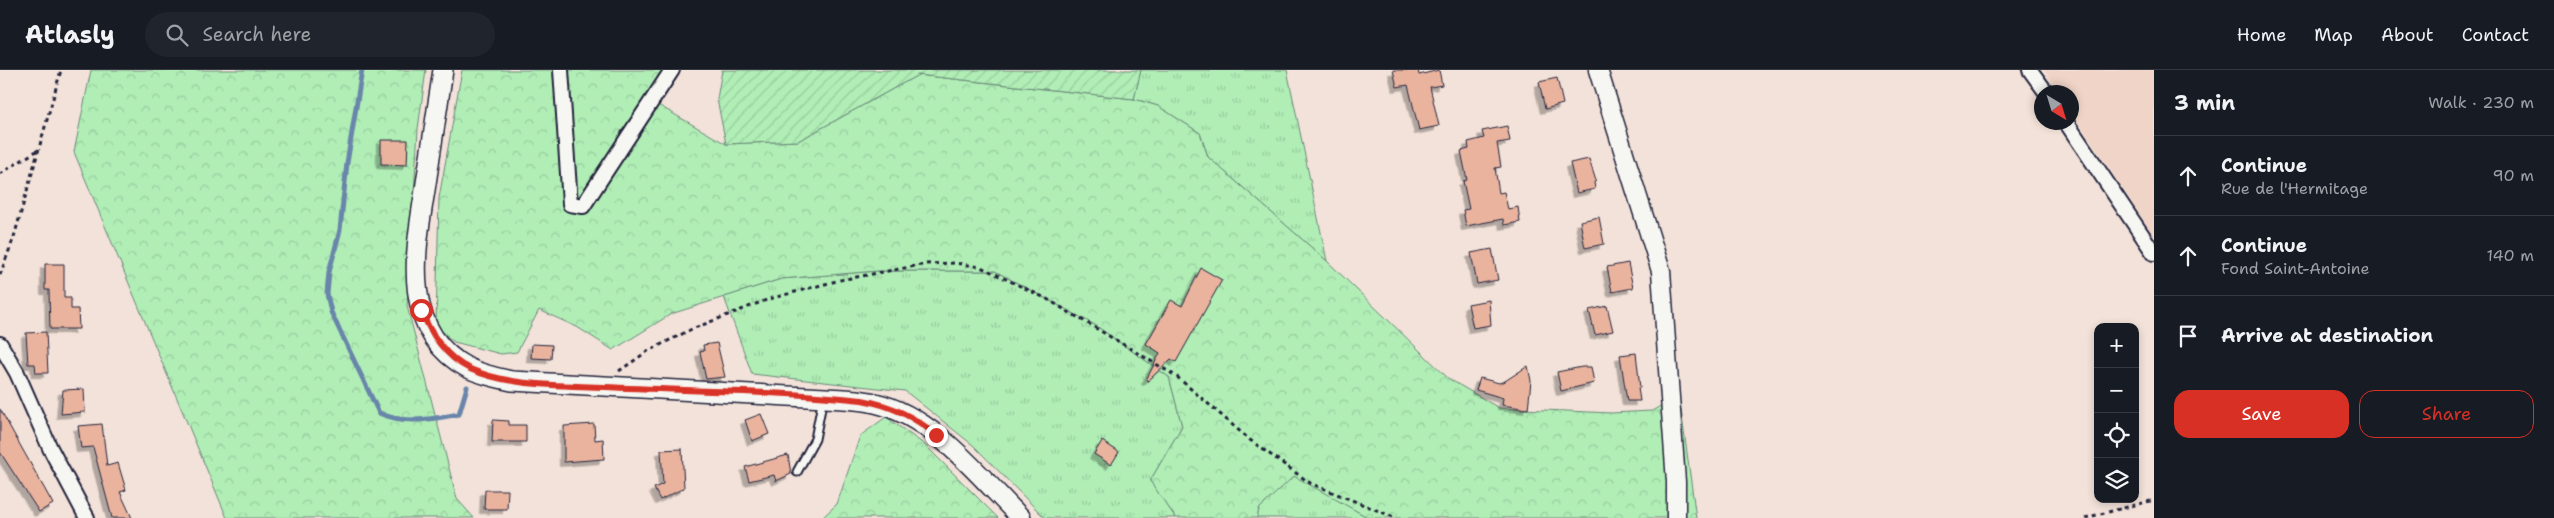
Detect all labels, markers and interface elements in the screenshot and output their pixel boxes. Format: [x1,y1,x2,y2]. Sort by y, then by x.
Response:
search box [145,12,495,57]
text: Atlasly [25,19,115,51]
icon: search [163,21,191,49]
text: Search here [203,22,311,47]
text: Home [2237,23,2286,47]
text: Map [2314,23,2353,47]
text: About [2381,23,2434,47]
text: Contact [2462,23,2529,47]
north arrow [2034,85,2079,130]
text: 3 min [2174,89,2235,117]
text: Walk · 230 m [2428,92,2534,113]
text: Continue [2221,153,2307,178]
icon: ahead [2174,162,2202,190]
text: 90 m [2493,165,2534,186]
text: Rue de l'Hermitage [2221,178,2368,199]
text: Continue [2221,233,2307,258]
icon: ahead [2174,242,2202,270]
text: 140 m [2487,245,2534,266]
text: Fond Saint-Antoine [2221,258,2370,279]
route start [410,299,433,322]
icon: arrive [2174,322,2202,350]
map controls [2094,323,2139,503]
button: + [2094,323,2139,368]
text: Arrive at destination [2221,323,2433,348]
button: − [2094,368,2139,413]
button: Save [2174,390,2349,438]
button: Share [2359,390,2534,438]
button: locate [2094,413,2139,458]
route end [925,424,948,447]
button: layers [2094,458,2139,503]

